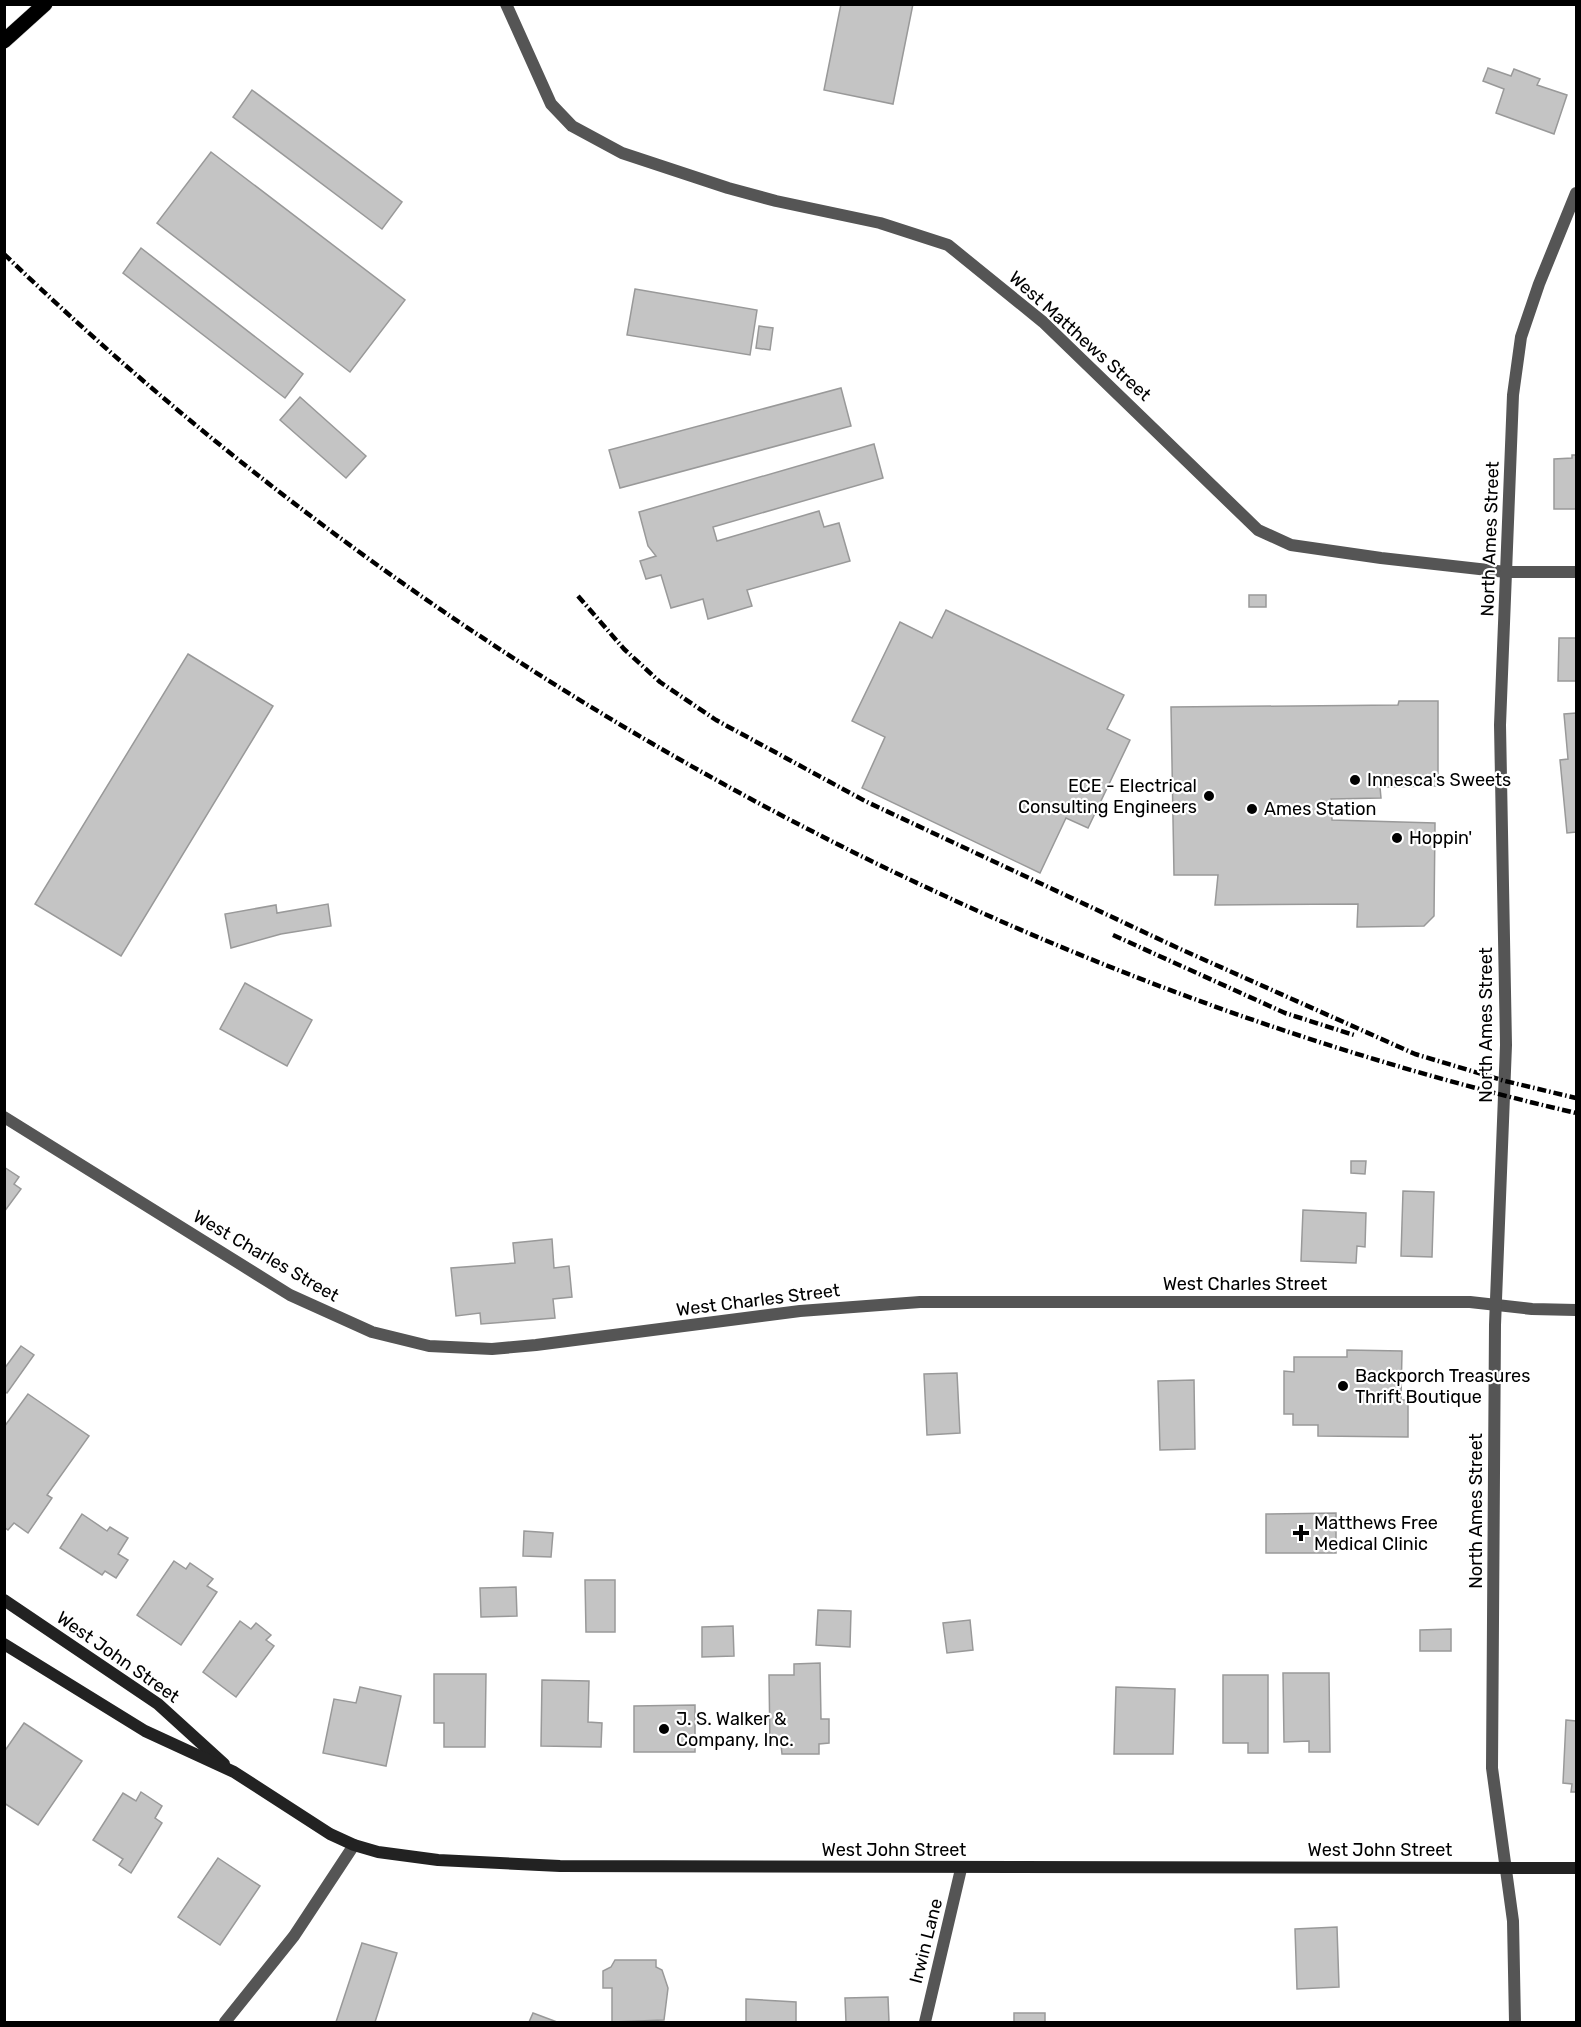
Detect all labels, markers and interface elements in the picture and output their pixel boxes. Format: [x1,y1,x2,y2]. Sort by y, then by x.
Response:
street label: West Matthews Street [1004,266,1156,406]
street label: North Ames Street [1476,461,1504,617]
place label: Innesca's Sweets [1367,769,1511,791]
marker: Innesca's Sweets [1348,773,1362,787]
place label: ECE - Electrical Consulting Engineers [1018,775,1197,818]
marker: ECE - Electrical Consulting Engineers [1202,789,1216,803]
place label: Ames Station [1264,798,1376,820]
marker: Ames Station [1245,802,1259,816]
place label: Hoppin' [1409,827,1472,849]
marker: Hoppin' [1390,831,1404,845]
street label: North Ames Street [1475,947,1497,1103]
street label: West Charles Street [189,1205,343,1307]
street label: West Charles Street [1163,1273,1327,1295]
street label: West Charles Street [675,1279,841,1321]
place label: Backporch Treasures Thrift Boutique [1355,1365,1530,1408]
marker: Backporch Treasures Thrift Boutique [1336,1379,1350,1393]
street label: North Ames Street [1465,1433,1487,1589]
place label: Matthews Free Medical Clinic [1314,1512,1438,1555]
marker: Matthews Free Medical Clinic [1292,1524,1310,1542]
street label: West John Street [52,1606,184,1708]
place label: J. S. Walker & Company, Inc. [676,1708,794,1751]
marker: J. S. Walker & Company, Inc. [657,1722,671,1736]
street label: West John Street [822,1839,966,1861]
street label: West John Street [1308,1839,1452,1861]
street label: Irwin Lane [905,1896,947,1986]

